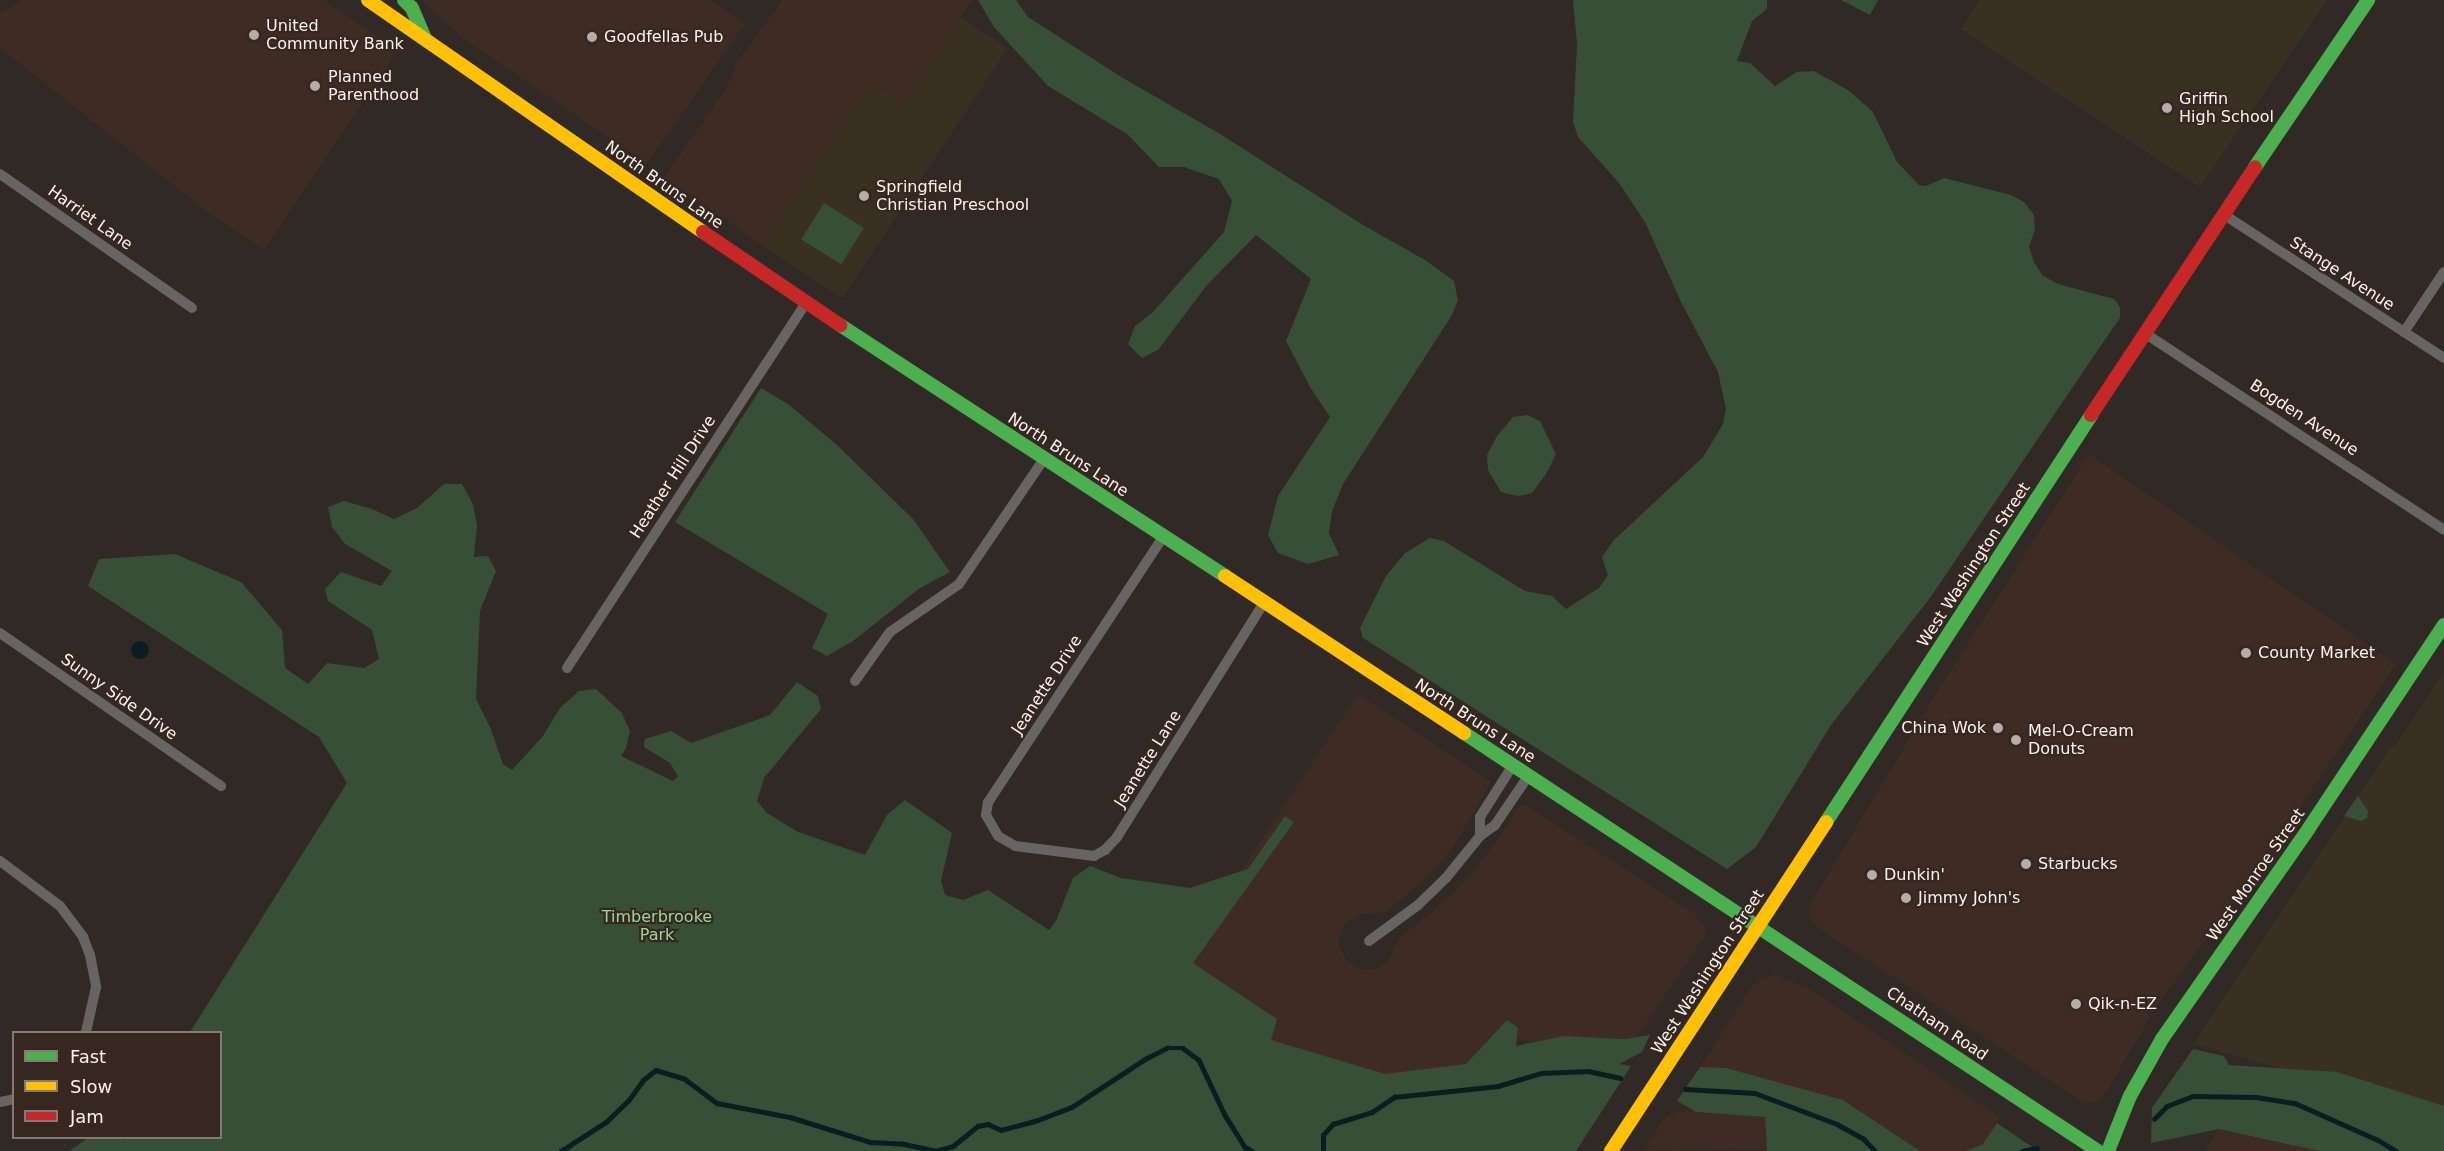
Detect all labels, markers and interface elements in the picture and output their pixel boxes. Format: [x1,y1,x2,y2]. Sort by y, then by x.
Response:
place label: United Community Bank [266,16,404,54]
place label: Goodfellas Pub [604,27,723,47]
marker: United Community Bank [247,28,261,42]
marker: Goodfellas Pub [585,30,599,44]
place label: Planned Parenthood [328,67,419,105]
marker: Planned Parenthood [306,77,324,95]
place label: Griffin High School [2179,89,2274,127]
marker: Griffin High School [2160,101,2174,115]
street label: North Bruns Lane [601,137,727,233]
place label: Springfield Christian Preschool [876,177,1029,215]
street label: Harriet Lane [44,182,136,254]
marker: Springfield Christian Preschool [857,189,871,203]
street label: Stange Avenue [2286,233,2398,315]
street label: Bogden Avenue [2246,376,2362,460]
street label: North Bruns Lane [1004,409,1132,501]
street label: Heather Hill Drive [626,412,720,542]
street label: West Washington Street [1914,479,2034,651]
street label: Jeanette Drive [1008,632,1086,738]
place label: County Market [2258,643,2375,663]
marker: County Market [2239,646,2253,660]
street label: Sunny Side Drive [57,650,181,744]
street label: North Bruns Lane [1411,675,1539,767]
street label: Jeanette Lane [1111,707,1185,811]
place label: China Wok [1901,718,1986,738]
marker: China Wok [1991,721,2005,735]
place label: Mel-O-Cream Donuts [2028,721,2134,759]
marker: Mel-O-Cream Donuts [2009,733,2023,747]
street label: West Monroe Street [2203,805,2309,945]
place label: Starbucks [2038,854,2118,874]
marker: Starbucks [2019,857,2033,871]
place label: Dunkin' [1884,865,1945,885]
marker: Dunkin' [1865,868,1879,882]
street label: West Washington Street [1648,886,1768,1058]
place label: Jimmy John's [1918,888,2020,908]
marker: Jimmy John's [1899,891,1913,905]
park label: Timberbrooke Park [602,907,712,945]
street label: Chatham Road [1883,983,1991,1065]
place label: Qik-n-EZ [2088,994,2157,1014]
marker: Qik-n-EZ [2069,997,2083,1011]
legend [12,1031,222,1139]
text: Fast [70,1046,106,1067]
text: Slow [70,1076,112,1097]
text: Jam [70,1106,104,1127]

